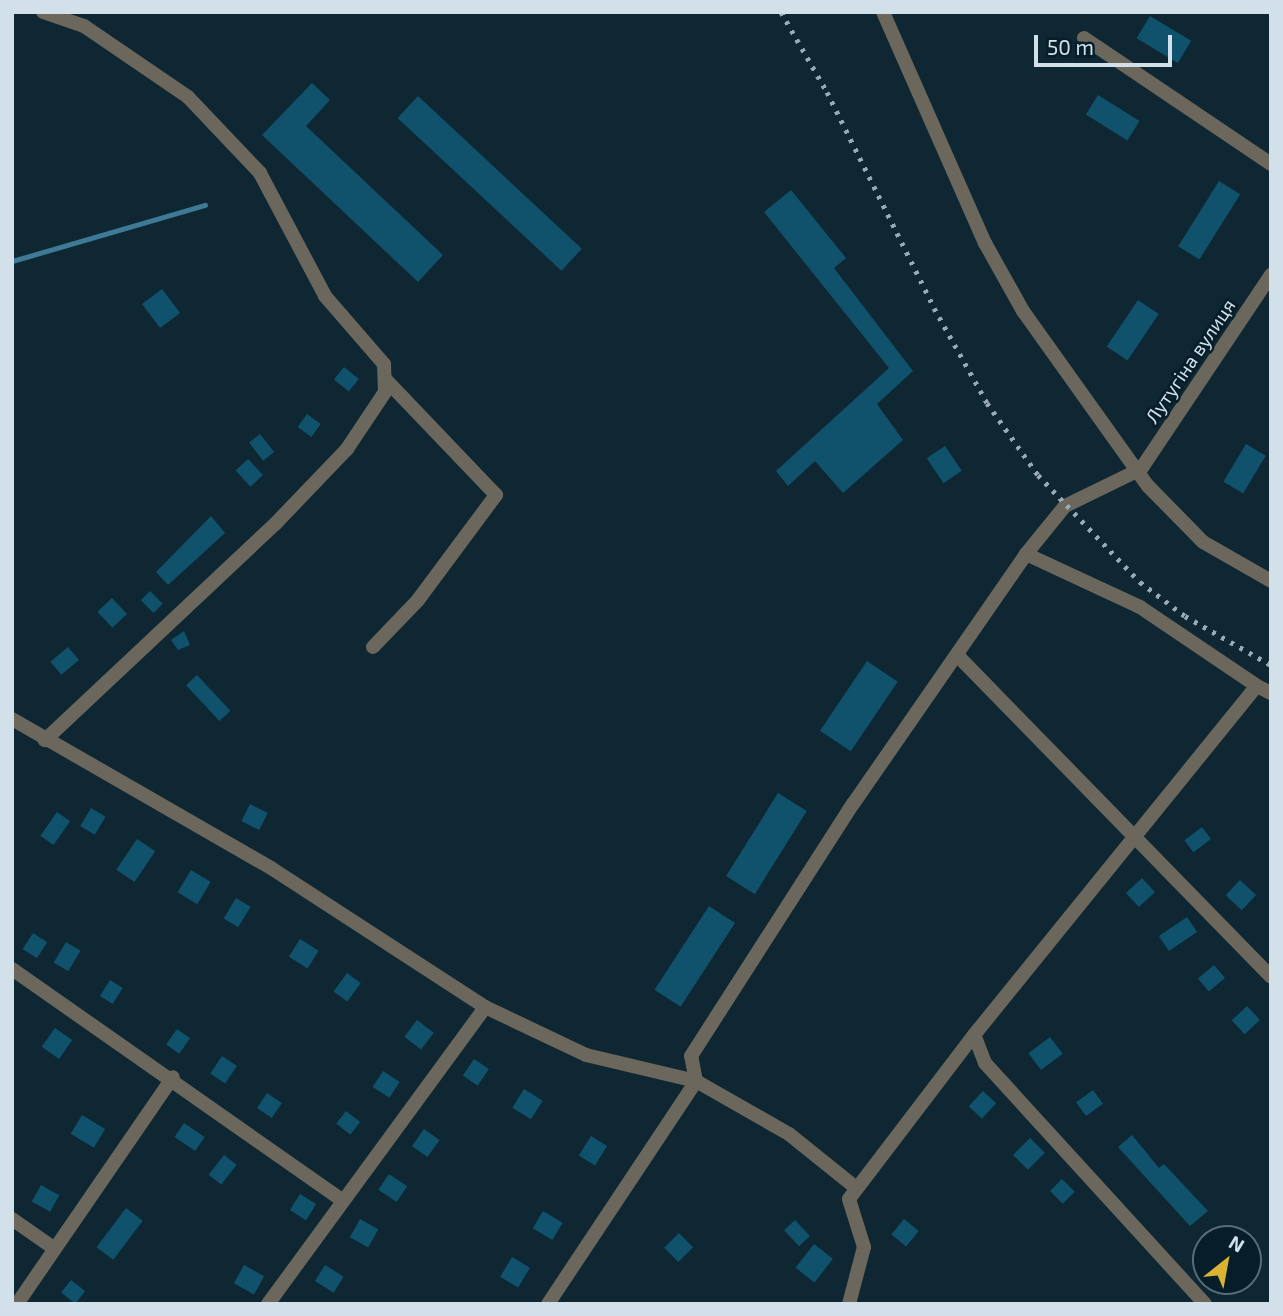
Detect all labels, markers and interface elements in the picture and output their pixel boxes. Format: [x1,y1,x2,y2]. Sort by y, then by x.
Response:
scale bar [1038,21,1176,65]
text: 50 m [1047,34,1094,59]
street label: Лутугіна вулиця [1140,295,1240,427]
north arrow [1192,1225,1262,1295]
text: N [1225,1230,1249,1257]

